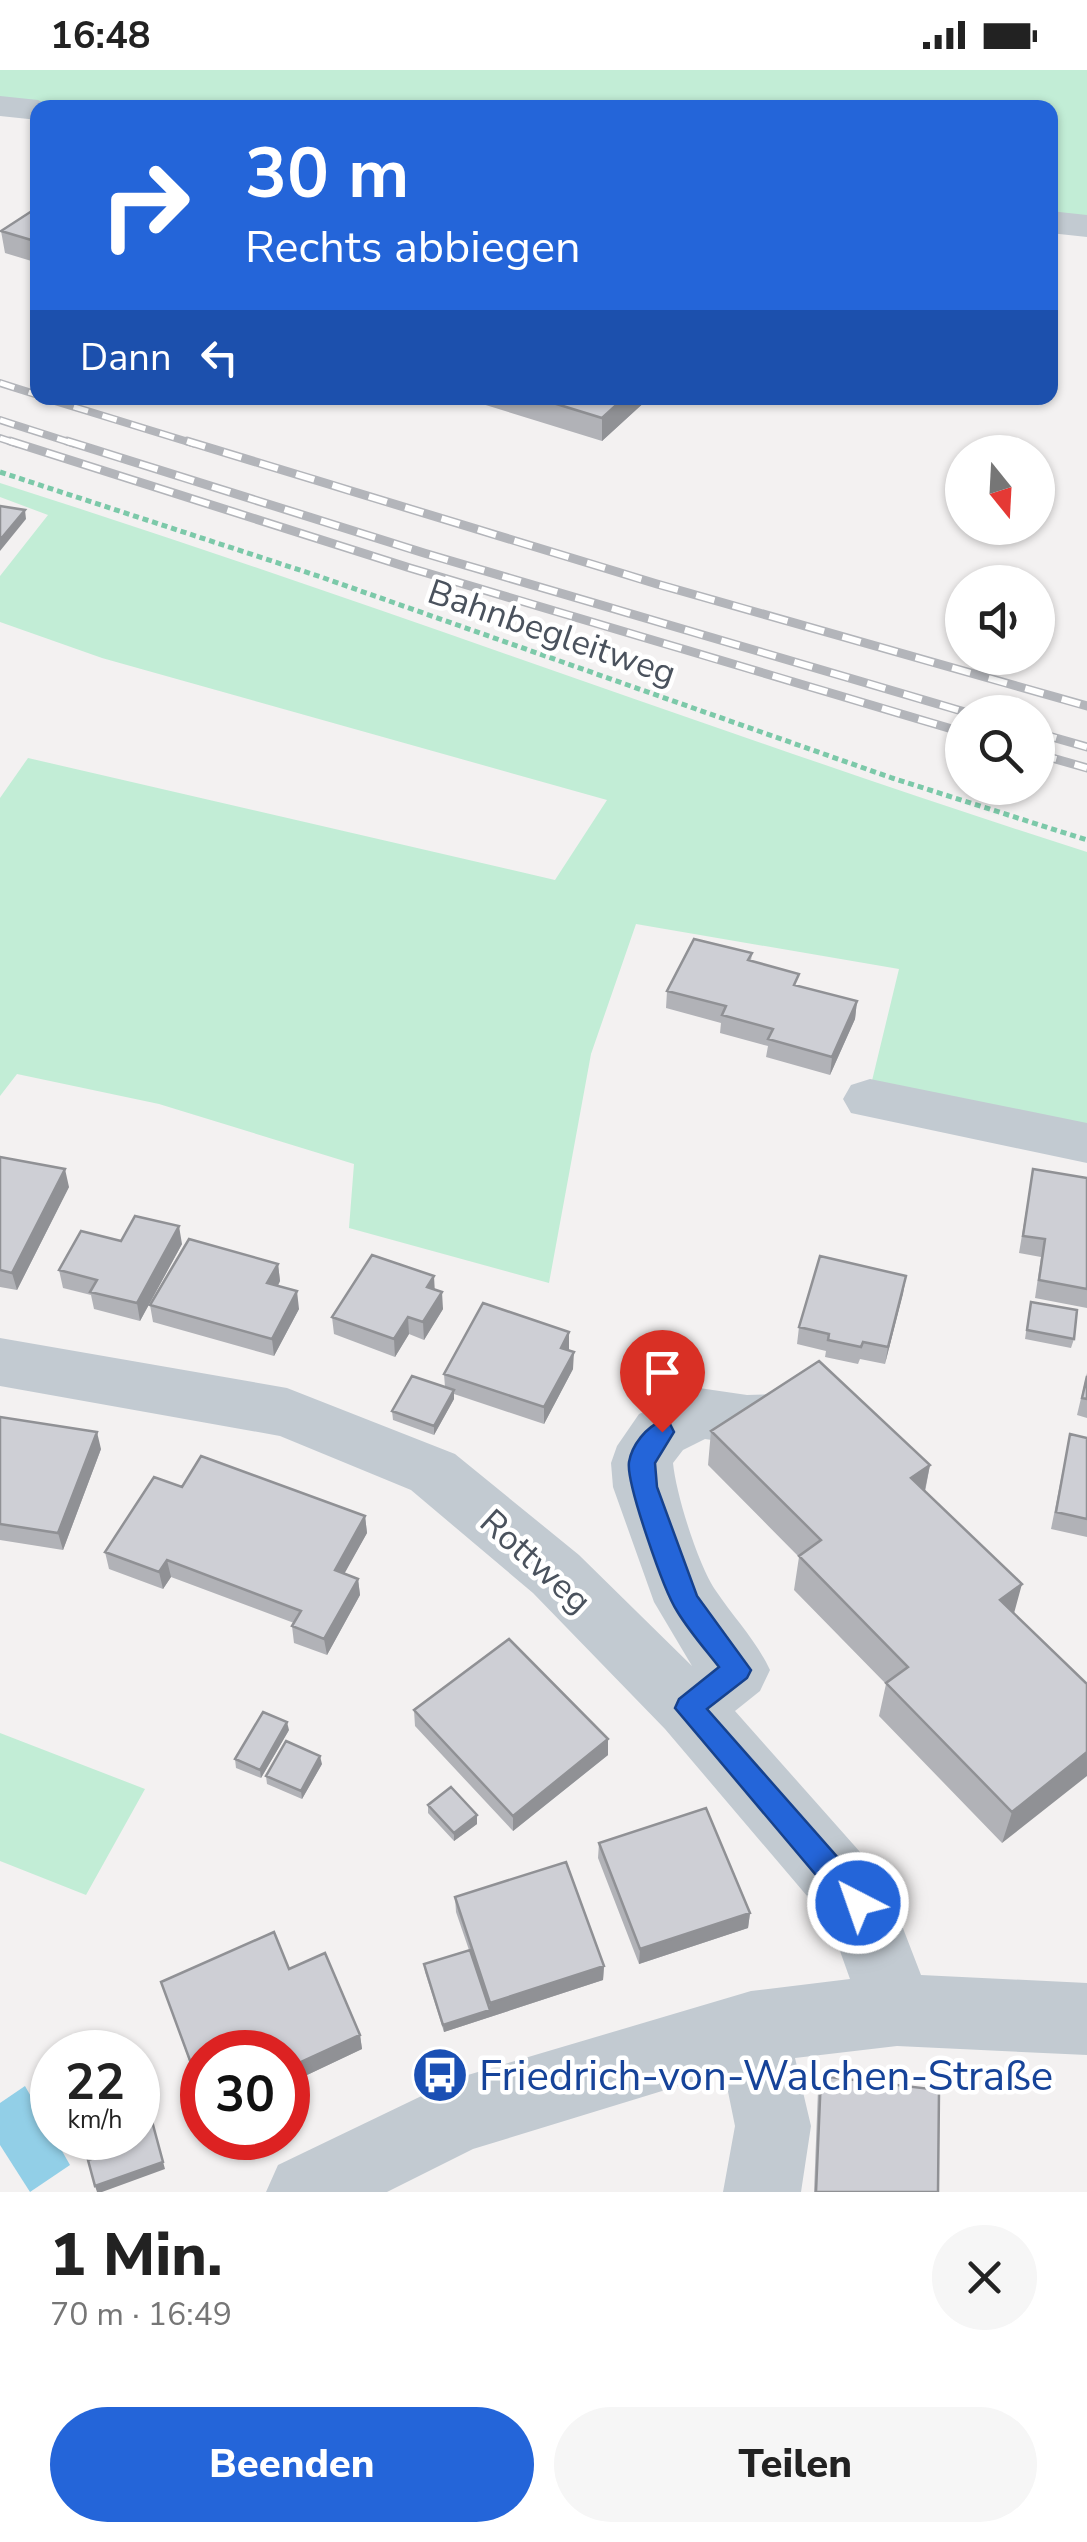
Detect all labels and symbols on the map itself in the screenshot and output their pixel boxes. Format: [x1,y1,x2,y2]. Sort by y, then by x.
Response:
north arrow [945,435,1055,545]
street label: Bahnbegleitweg [422,568,682,697]
pin [620,1330,705,1433]
street label: Rottweg [470,1499,602,1624]
position arrow [806,1851,910,1955]
speed limit sign: 30 [180,2030,310,2160]
bus stop icon: Friedrich-von-Walchen-Straße [410,2045,470,2105]
place label: Friedrich-von-Walchen-Straße [479,2048,1053,2105]

